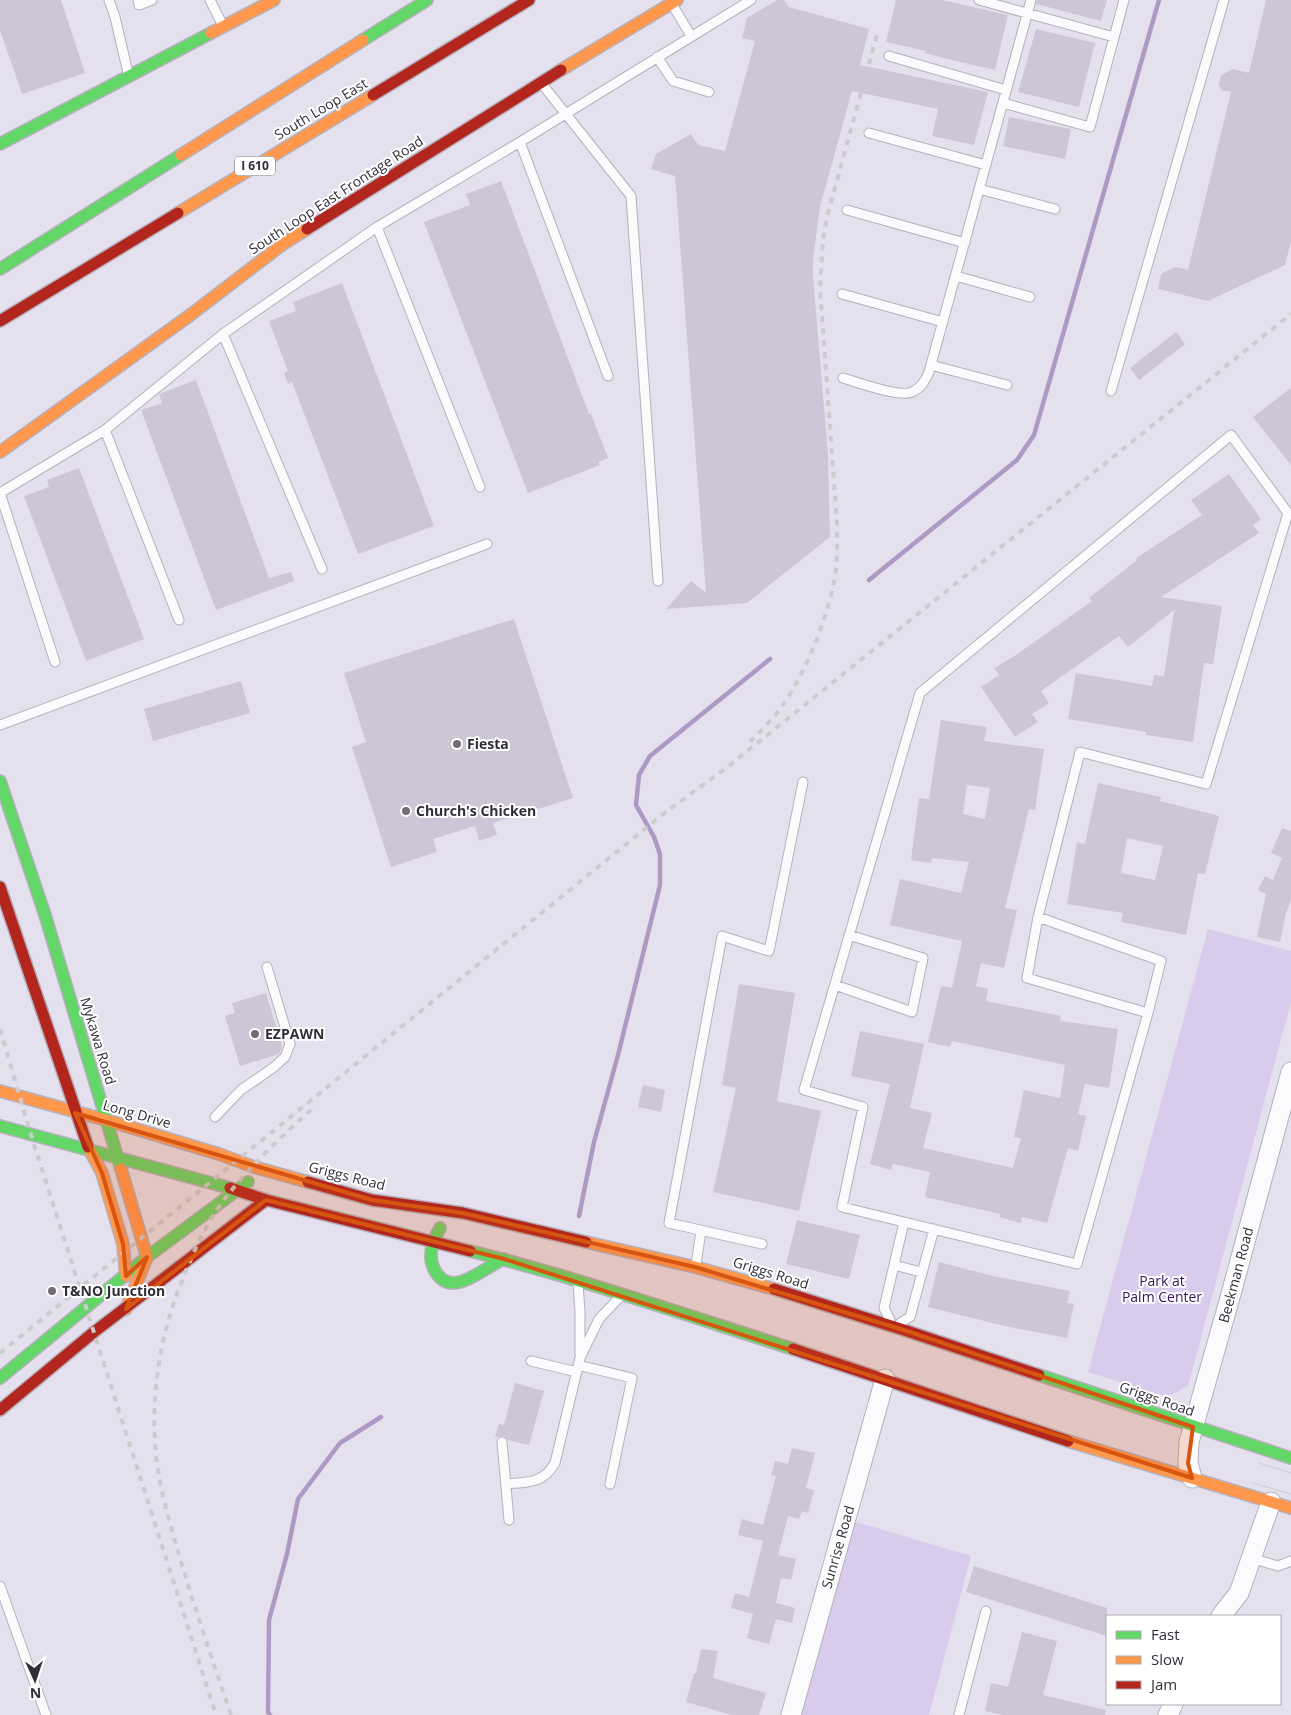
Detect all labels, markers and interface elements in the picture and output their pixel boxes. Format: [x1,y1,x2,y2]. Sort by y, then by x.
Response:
street label: South Loop East [271,73,371,144]
street label: South Loop East Frontage Road [245,131,427,258]
road number: I 610 [235,157,275,176]
place label: Fiesta [467,734,509,753]
marker: Fiesta [451,738,463,750]
place label: Church's Chicken [416,801,536,820]
marker: Church's Chicken [400,805,412,817]
street label: Mykawa Road [76,995,121,1087]
place label: EZPAWN [265,1024,324,1043]
marker: EZPAWN [249,1028,261,1040]
street label: Long Drive [101,1095,173,1132]
street label: Griggs Road [307,1157,387,1194]
street label: Beekman Road [1214,1225,1257,1325]
street label: Griggs Road [731,1252,811,1293]
park label: Park at Palm Center [1122,1271,1202,1306]
place label: T&NO Junction [62,1281,165,1300]
marker: T&NO Junction [46,1285,58,1297]
street label: Griggs Road [1117,1377,1197,1420]
street label: Sunrise Road [817,1503,858,1591]
legend [1106,1615,1281,1705]
text: Fast [1151,1624,1180,1644]
text: Slow [1151,1649,1184,1669]
north arrow [10,1655,60,1705]
text: Jam [1149,1674,1177,1694]
text: N [30,1684,42,1703]

